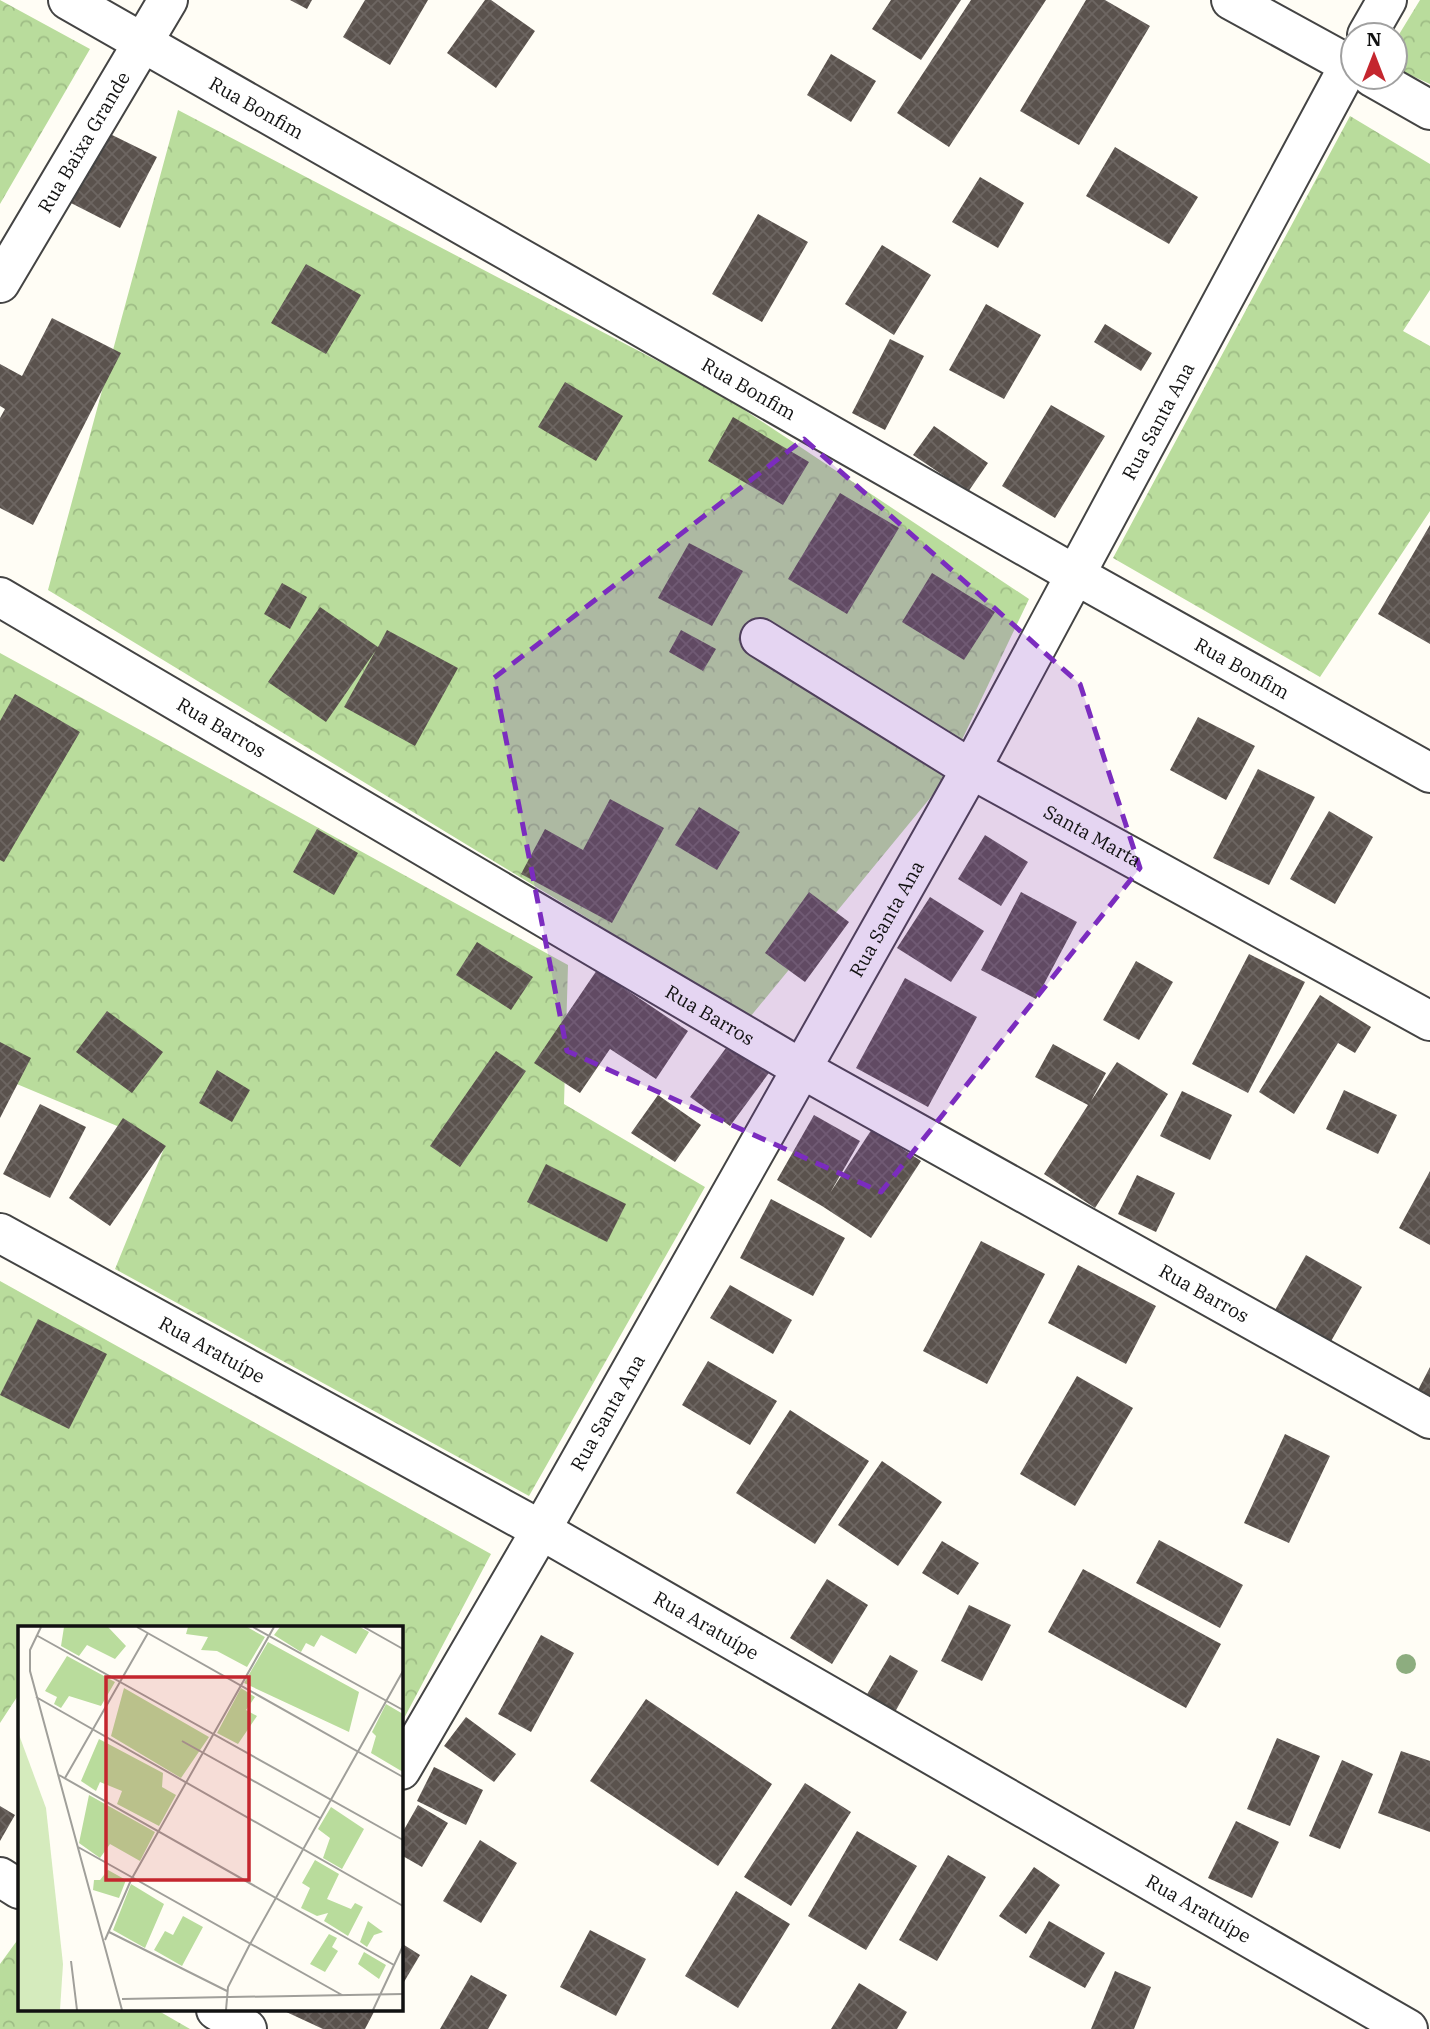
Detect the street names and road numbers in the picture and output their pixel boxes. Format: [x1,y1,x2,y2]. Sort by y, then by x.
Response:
street label: Rua Baixa Grande [33,67,135,217]
street label: Rua Bonfim [205,71,308,144]
street label: Rua Bonfim [697,352,800,425]
street label: Rua Santa Ana [1117,358,1199,484]
street label: Rua Bonfim [1191,632,1294,704]
street label: Rua Barros [173,692,270,763]
street label: Santa Marta [1039,799,1146,872]
street label: Rua Santa Ana [844,856,929,981]
street label: Rua Barros [661,979,759,1050]
street label: Rua Barros [1155,1259,1253,1328]
street label: Rua Aratuípe [155,1311,269,1388]
street label: Rua Santa Ana [565,1350,650,1475]
street label: Rua Aratuípe [650,1586,763,1665]
street label: Rua Aratuípe [1142,1869,1256,1948]

